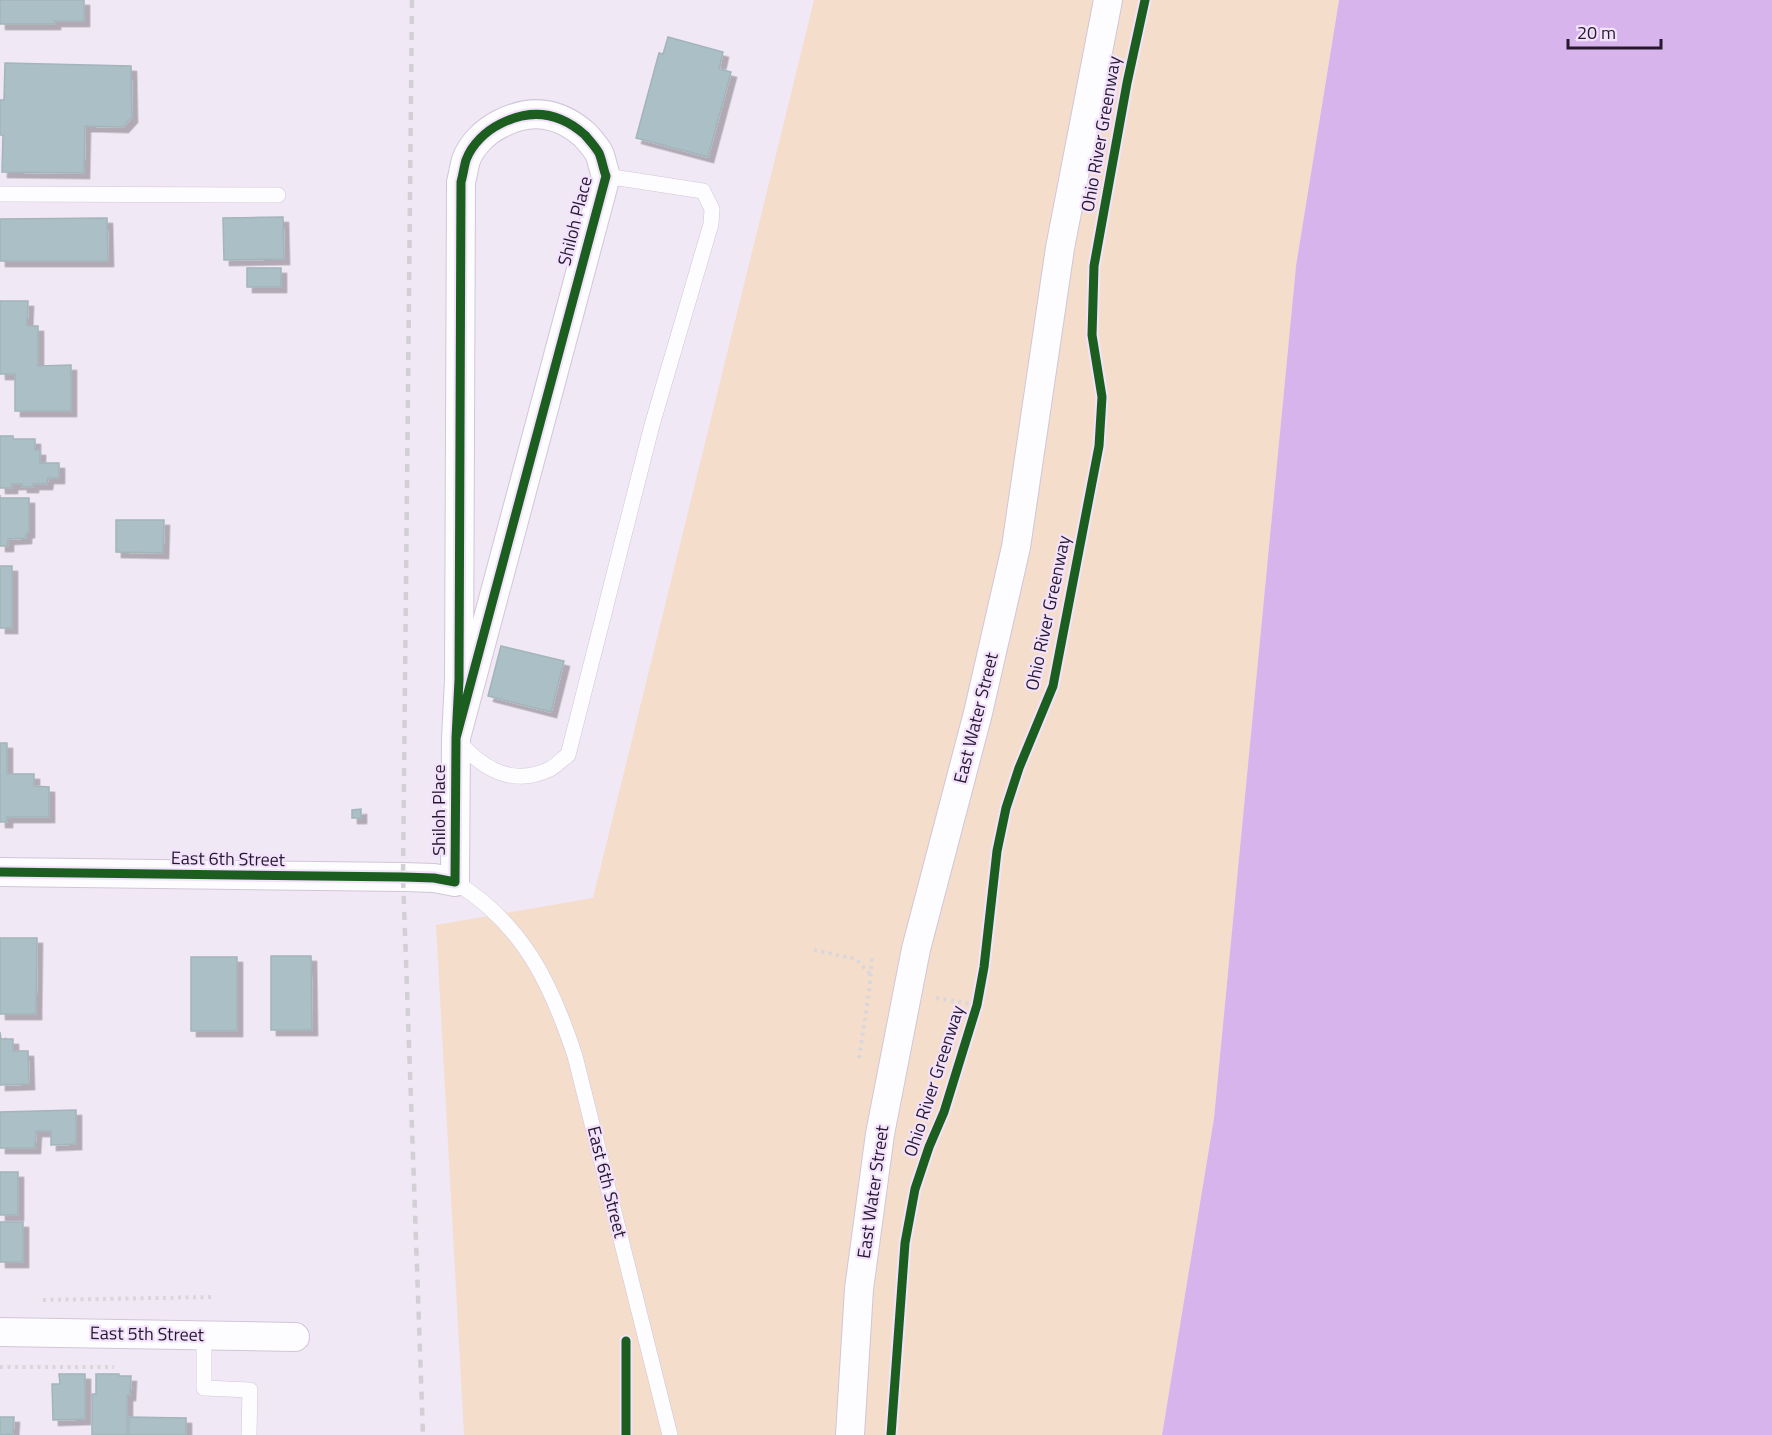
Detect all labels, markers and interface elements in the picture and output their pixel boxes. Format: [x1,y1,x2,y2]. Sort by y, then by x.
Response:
scale bar [1568,12,1661,50]
text: 20 m [1577,19,1616,46]
street label: Ohio River Greenway [1074,54,1128,214]
street label: Shiloh Place [550,173,599,268]
street label: Ohio River Greenway [1018,533,1077,693]
street label: East Water Street [946,649,1005,786]
street label: Shiloh Place [425,764,452,856]
street label: East 6th Street [171,844,286,873]
street label: Ohio River Greenway [896,1001,971,1160]
street label: East 6th Street [581,1123,635,1241]
street label: East Water Street [850,1123,895,1260]
street label: East 5th Street [90,1319,205,1348]

